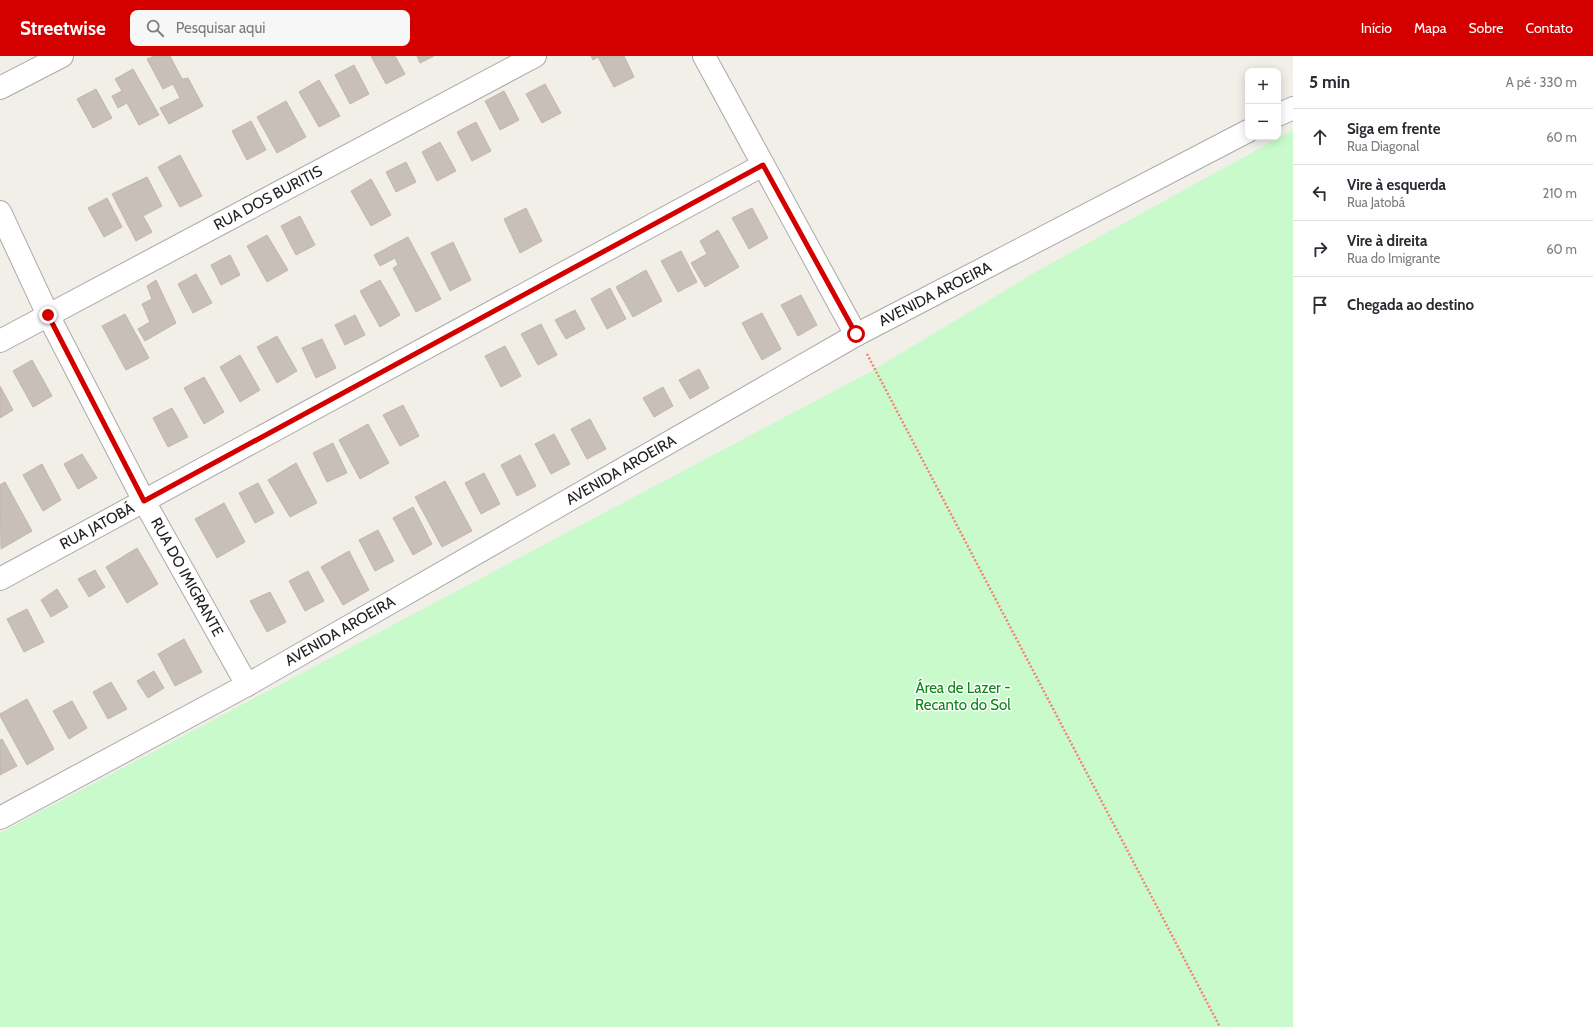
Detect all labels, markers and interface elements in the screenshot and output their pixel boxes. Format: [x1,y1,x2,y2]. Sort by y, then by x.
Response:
search box [130,10,410,46]
text: Streetwise [20,17,106,40]
icon: search [144,17,166,39]
text: Pesquisar aqui [176,19,266,37]
text: Início [1361,19,1392,37]
text: Mapa [1414,19,1446,37]
text: Sobre [1468,19,1503,37]
text: Contato [1525,19,1573,37]
map controls [1245,68,1281,140]
button: + [1245,68,1281,104]
text: 5 min [1309,72,1350,92]
text: A pé · 330 m [1506,74,1577,90]
button: − [1245,104,1281,140]
text: Siga em frente [1347,120,1440,138]
icon: ahead [1309,126,1331,148]
text: 60 m [1546,129,1577,145]
text: Rua Diagonal [1347,138,1419,154]
street label: RUA DOS BURITIS [211,162,325,234]
text: Vire à esquerda [1347,176,1446,194]
icon: left [1309,182,1331,204]
text: 210 m [1543,185,1577,201]
text: Rua Jatobá [1347,194,1405,210]
text: Vire à direita [1347,232,1428,250]
icon: right [1309,238,1331,260]
text: 60 m [1546,241,1577,257]
text: Rua do Imigrante [1347,250,1440,266]
street label: AVENIDA AROEIRA [876,258,995,330]
icon: arrive [1309,294,1331,316]
text: Chegada ao destino [1347,296,1474,314]
route end [39,306,57,324]
route start [847,325,865,343]
street label: AVENIDA AROEIRA [563,431,680,509]
street label: RUA JATOBÁ [56,498,138,553]
street label: RUA DO IMIGRANTE [147,514,227,640]
street label: AVENIDA AROEIRA [282,592,399,670]
park label: Área de Lazer - Recanto do Sol [915,678,1011,714]

